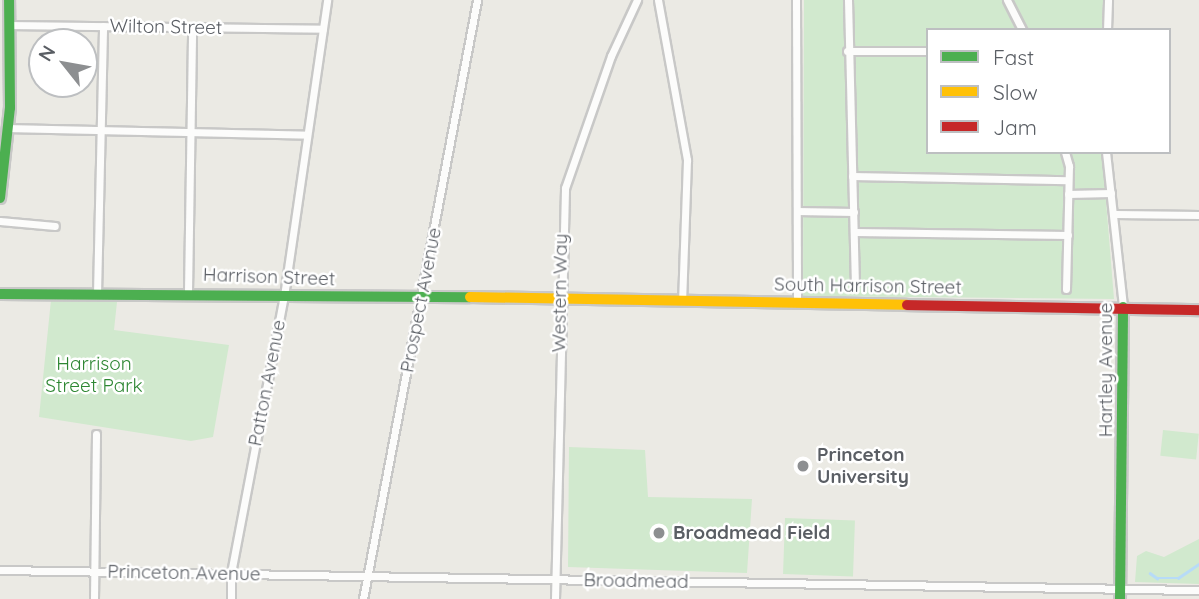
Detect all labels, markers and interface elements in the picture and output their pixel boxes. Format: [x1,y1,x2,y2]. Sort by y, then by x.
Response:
street label: Wilton Street [109,15,223,39]
north arrow [28,28,98,98]
legend [926,28,1171,154]
text: N [33,41,61,65]
text: Fast [993,44,1034,70]
text: Slow [993,79,1038,105]
text: Jam [993,114,1037,140]
street label: Prospect Avenue [396,226,446,374]
street label: Western Way [548,233,572,353]
street label: Harrison Street [202,263,336,291]
street label: South Harrison Street [774,273,962,299]
street label: Hartley Avenue [1095,303,1117,437]
street label: Patton Avenue [244,318,290,448]
park label: Harrison Street Park [45,353,143,397]
place label: Princeton University [817,444,909,488]
marker: Princeton University [795,458,811,474]
place label: Broadmead Field [673,522,830,544]
marker: Broadmead Field [651,525,667,541]
street label: Princeton Avenue [107,560,261,586]
street label: Broadmead [583,569,689,593]

